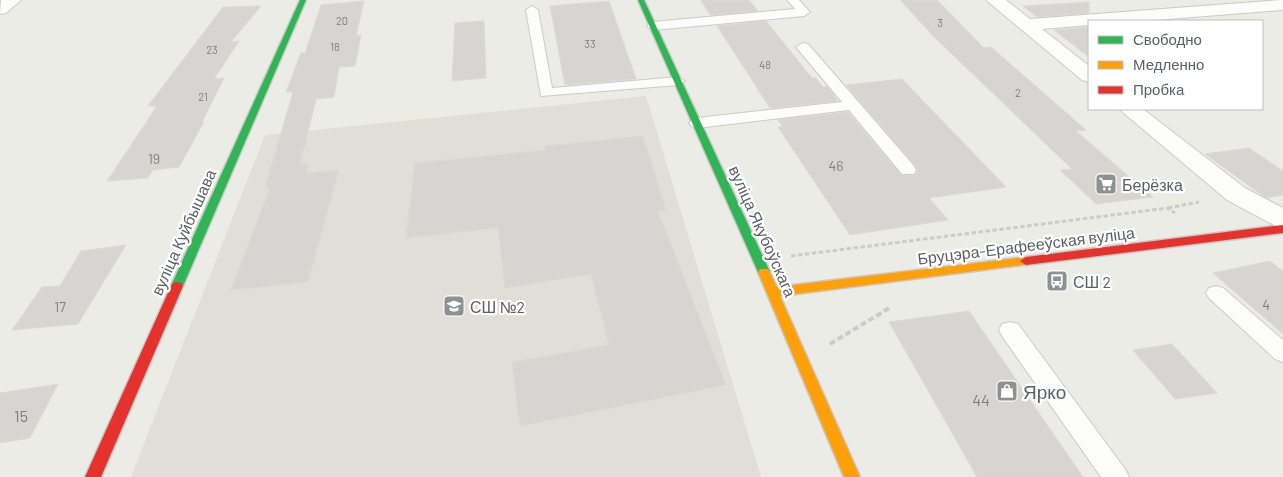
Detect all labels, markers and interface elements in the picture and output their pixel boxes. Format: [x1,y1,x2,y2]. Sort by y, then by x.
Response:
house number: 20 [336,14,348,27]
house number: 3 [937,16,943,29]
legend [1088,20,1263,110]
text: Свободно [1133,30,1202,48]
house number: 33 [584,37,596,50]
house number: 18 [330,40,340,53]
house number: 23 [206,43,218,56]
text: Медленно [1133,55,1204,73]
house number: 48 [759,58,771,71]
text: Пробка [1133,80,1185,98]
house number: 2 [1015,86,1021,99]
house number: 21 [198,90,208,103]
house number: 19 [148,150,160,167]
house number: 46 [829,157,843,174]
street label: вуліца Якубоўскага [726,162,801,300]
street label: вуліца Куйбышава [147,166,219,298]
supermarket icon: Берёзка [1094,172,1118,196]
place label: Берёзка [1122,175,1183,194]
street label: Бруцэра-Ерафееўская вуліца [916,222,1136,268]
bus stop icon: СШ 2 [1045,269,1069,293]
place label: СШ 2 [1073,272,1111,291]
school or university icon: СШ №2 [442,294,466,318]
house number: 4 [1262,296,1270,313]
place label: СШ №2 [470,297,525,316]
house number: 17 [54,298,66,315]
shop icon: Ярко [995,379,1019,403]
place label: Ярко [1023,380,1066,403]
house number: 44 [972,390,990,409]
house number: 15 [14,406,28,425]

